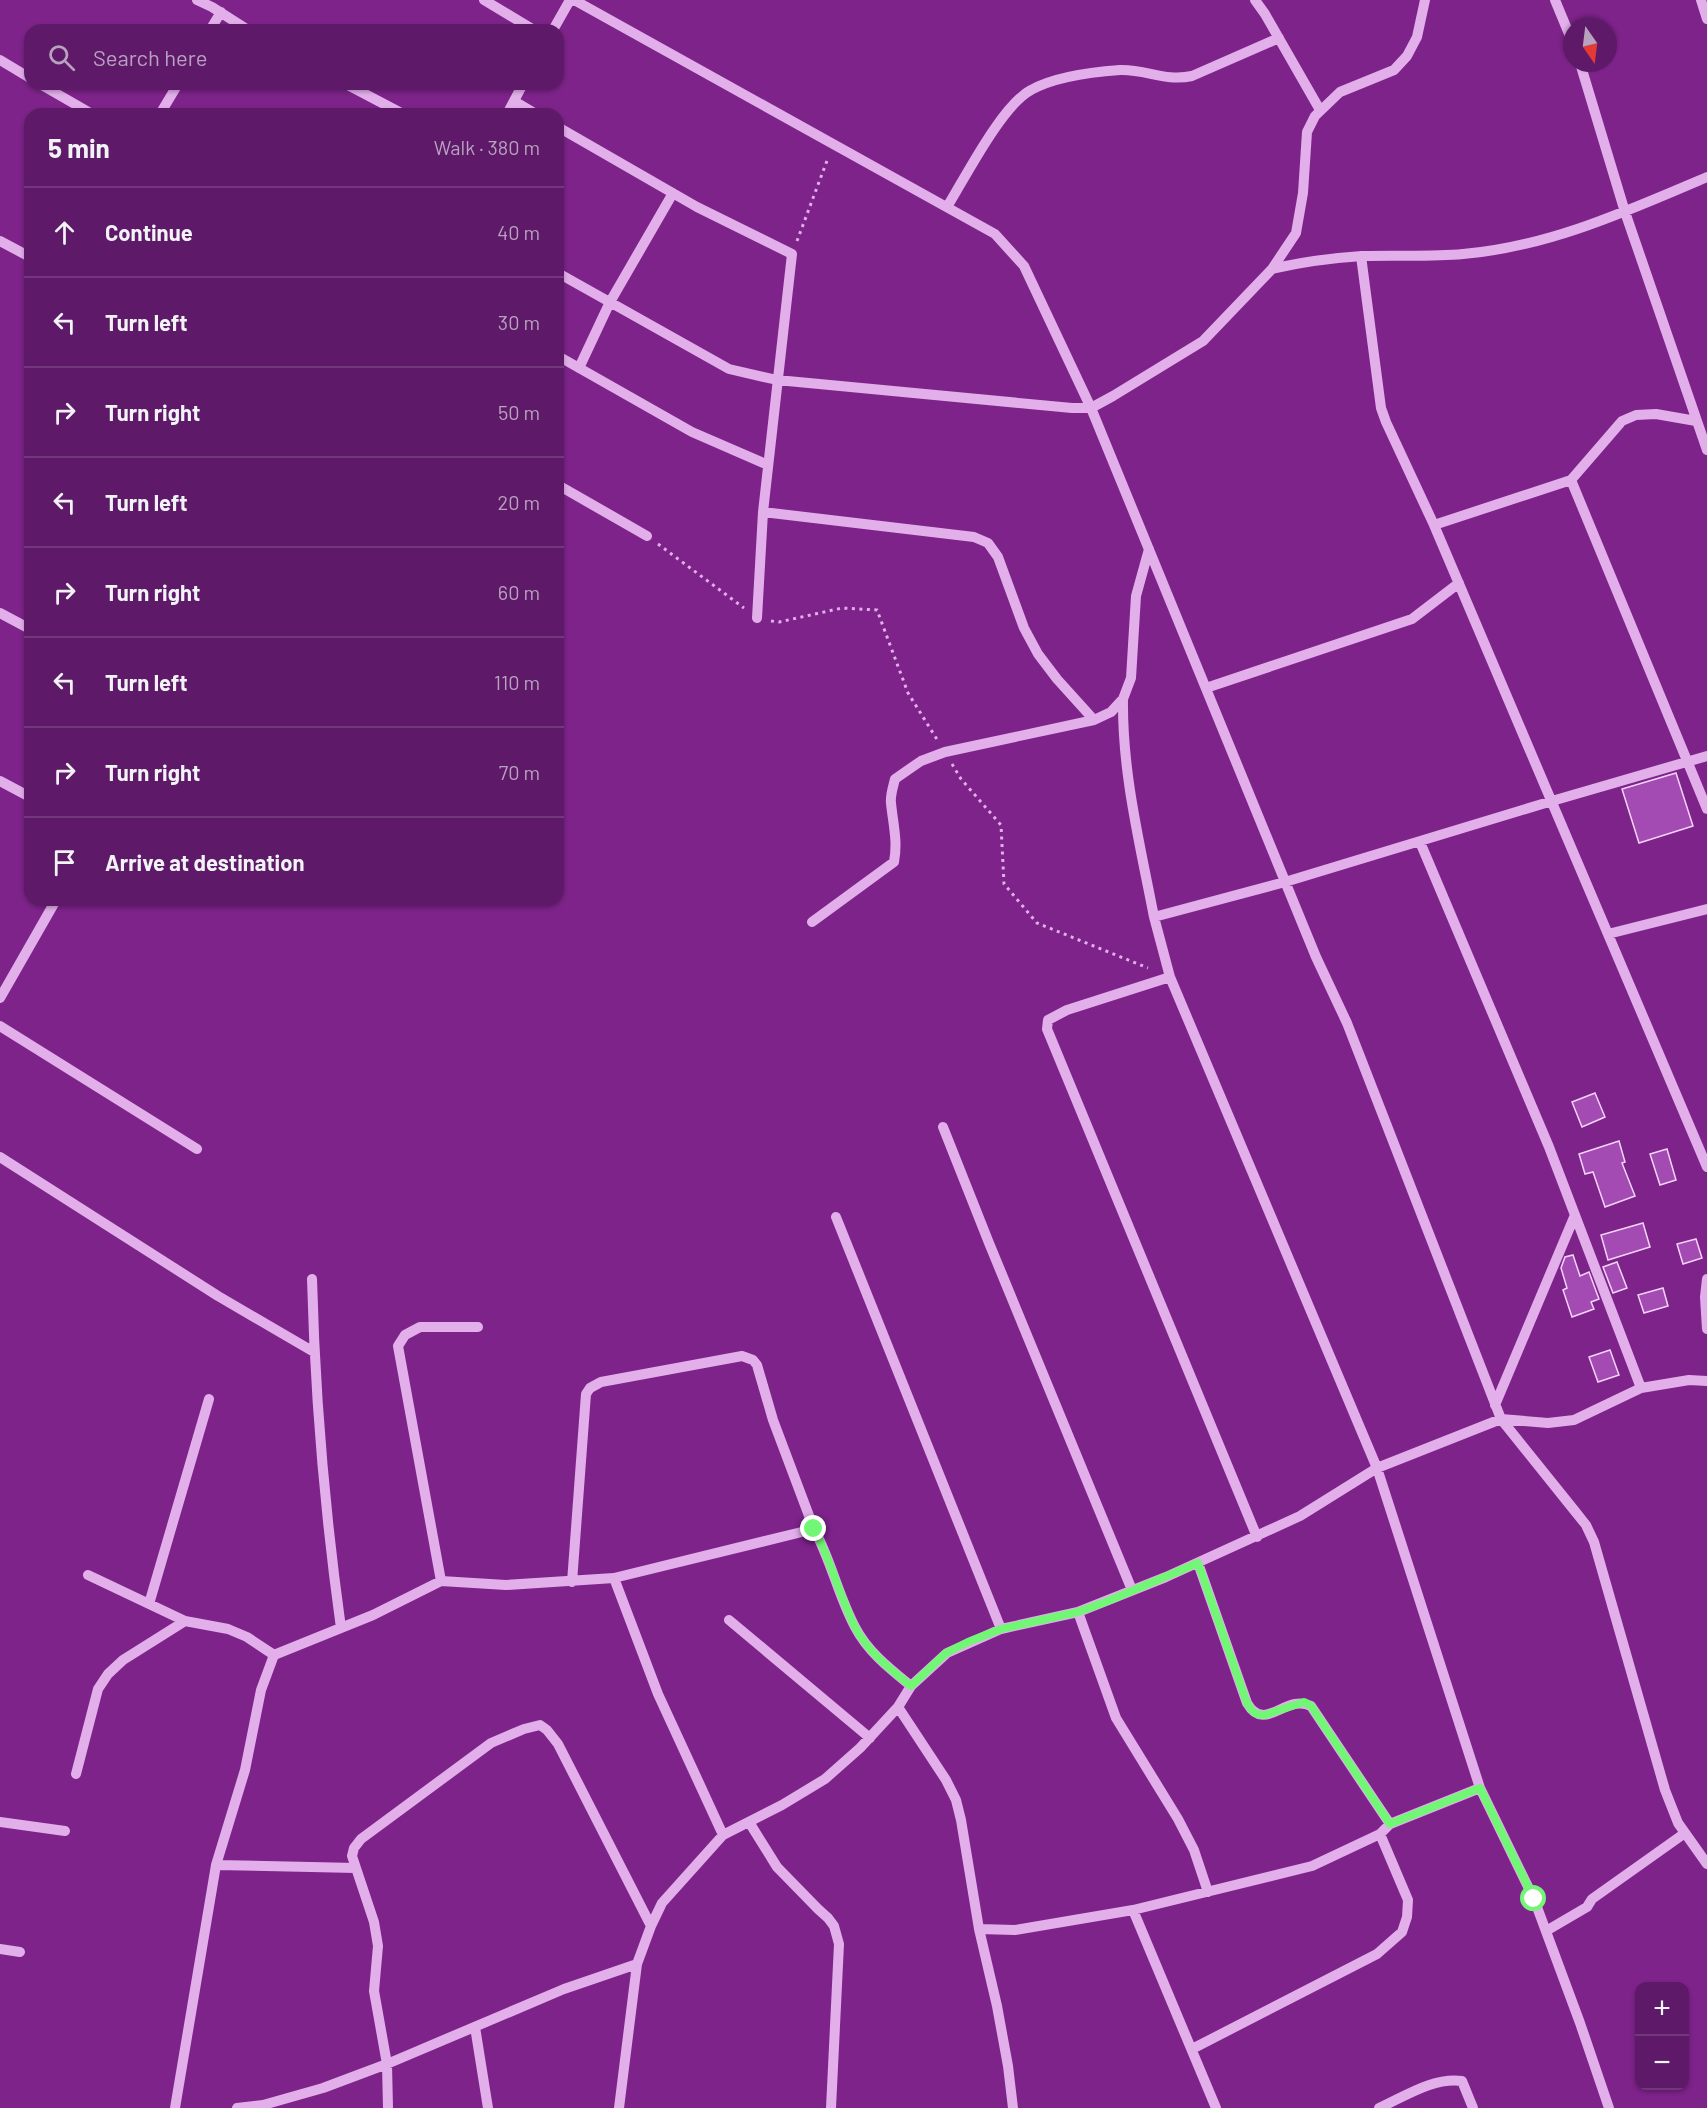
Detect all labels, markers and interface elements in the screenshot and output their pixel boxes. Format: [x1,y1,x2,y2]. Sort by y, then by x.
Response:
north arrow [1563,18,1617,72]
search box [24,24,564,90]
icon: search [45,41,78,74]
text: Search here [93,44,207,70]
text: 5 min [48,132,110,163]
text: Walk · 380 m [434,135,540,159]
icon: ahead [48,216,81,249]
text: Continue [105,219,193,245]
text: 40 m [497,220,540,244]
icon: left [48,306,81,339]
text: Turn left [105,309,188,335]
text: 30 m [498,310,540,334]
icon: right [48,396,81,429]
text: Turn right [105,399,200,425]
text: 50 m [498,400,540,424]
icon: left [48,486,81,519]
text: Turn left [105,489,188,515]
text: 20 m [497,490,540,514]
icon: right [48,576,81,609]
text: Turn right [105,579,200,605]
text: 60 m [498,580,540,604]
icon: left [48,666,81,699]
text: Turn left [105,669,188,695]
text: 110 m [494,670,540,694]
icon: right [48,756,81,789]
text: Turn right [105,759,200,785]
text: 70 m [499,760,540,784]
icon: arrive [48,846,81,879]
text: Arrive at destination [105,849,304,875]
route end [800,1515,826,1541]
route start [1520,1885,1546,1911]
map controls [1635,1982,1689,2090]
button: + [1635,1982,1689,2036]
button: − [1635,2036,1689,2090]

